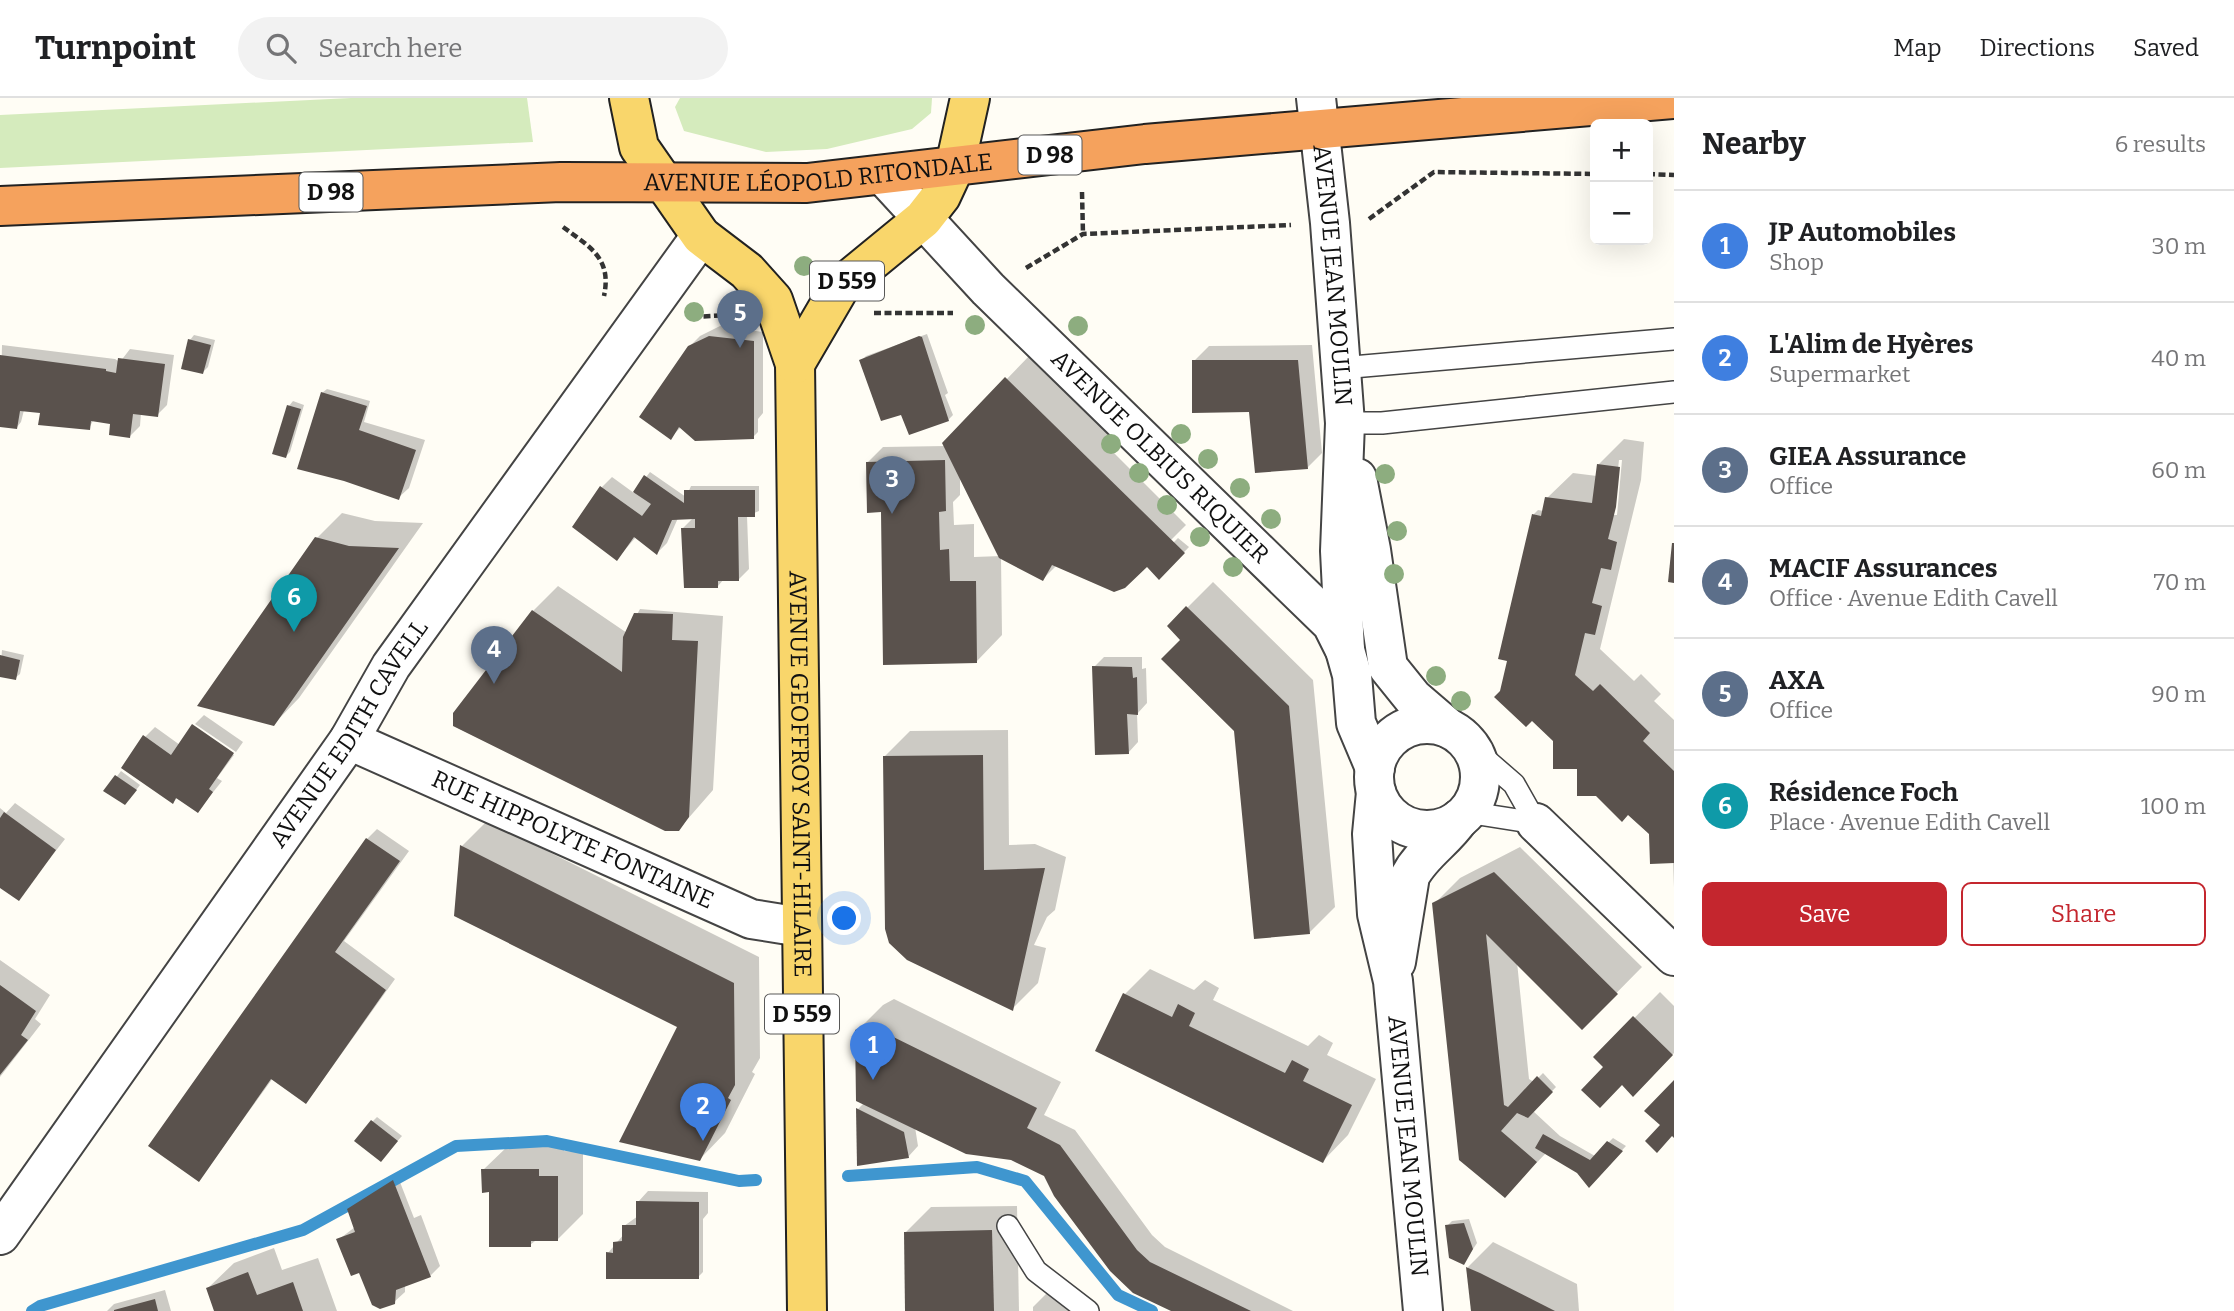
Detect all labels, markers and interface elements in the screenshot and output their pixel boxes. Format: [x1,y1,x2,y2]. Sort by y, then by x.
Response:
search box [238,17,728,80]
text: Turnpoint [35,28,196,68]
icon: search [262,29,300,67]
text: Search here [318,33,462,64]
text: Map [1893,34,1942,62]
text: Directions [1980,34,2095,62]
text: Saved [2133,34,2199,62]
map controls [1590,119,1653,245]
button: + [1590,119,1653,182]
text: Nearby [1702,126,1806,162]
text: 6 results [2115,130,2206,158]
road number: D 98 [1018,136,1082,174]
street label: AVENUE JEAN MOULIN [1307,143,1358,407]
street label: AVENUE LÉOPOLD RITONDALE [643,148,994,197]
road number: D 98 [300,172,362,212]
button: − [1590,182,1653,245]
text: JP Automobiles [1769,217,1956,248]
text: 1 [1720,232,1730,260]
text: 30 m [2152,232,2206,260]
text: Shop [1769,248,1824,276]
road number: D 559 [810,262,884,300]
pin: 5 [717,290,763,348]
text: L'Alim de Hyères [1769,329,1974,360]
text: 2 [1719,344,1731,372]
text: 40 m [2151,344,2206,372]
street label: AVENUE OLBIUS RIQUIER [1046,345,1275,569]
text: Supermarket [1769,360,1910,388]
text: GIEA Assurance [1769,441,1966,472]
pin: 3 [869,456,915,514]
text: 3 [1718,456,1732,484]
text: 60 m [2151,456,2206,484]
text: Office [1769,472,1833,500]
text: MACIF Assurances [1769,553,1998,584]
text: 4 [1718,568,1732,596]
text: 70 m [2154,568,2206,596]
street label: AVENUE GEOFFROY SAINT-HILAIRE [784,570,817,978]
pin: 6 [271,574,317,632]
text: Office · Avenue Edith Cavell [1769,584,2058,612]
street label: AVENUE EDITH CAVELL [264,614,434,853]
pin: 4 [471,626,517,684]
text: AXA [1769,665,1824,696]
text: 5 [1719,680,1731,708]
text: 90 m [2151,680,2206,708]
text: Office [1769,696,1833,724]
street label: RUE HIPPOLYTE FONTAINE [427,765,718,915]
text: Résidence Foch [1769,777,1958,808]
text: 6 [1718,792,1732,820]
text: 100 m [2141,792,2206,820]
text: Place · Avenue Edith Cavell [1769,808,2050,836]
button: Save [1702,882,1947,946]
button: Share [1961,882,2206,946]
your location [827,901,861,935]
road number: D 559 [765,995,839,1034]
street label: AVENUE JEAN MOULIN [1382,1014,1434,1278]
pin: 1 [850,1022,896,1080]
pin: 2 [680,1083,726,1141]

